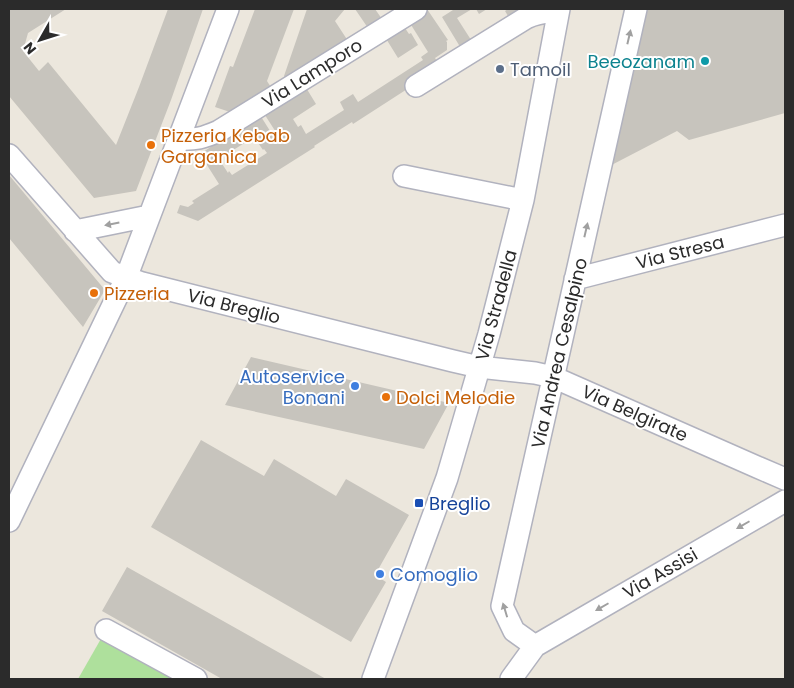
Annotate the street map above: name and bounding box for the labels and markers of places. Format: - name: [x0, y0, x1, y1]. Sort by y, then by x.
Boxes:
- place label: Beeozanam: [588, 49, 695, 74]
- marker: Beeozanam: [699, 55, 711, 67]
- place label: Tamoil: [510, 57, 571, 82]
- marker: Tamoil: [494, 63, 506, 75]
- place label: Pizzeria Kebab Garganica: [161, 123, 290, 169]
- marker: Pizzeria Kebab Garganica: [145, 139, 157, 151]
- place label: Pizzeria: [104, 281, 170, 306]
- marker: Pizzeria: [88, 287, 100, 299]
- place label: Autoservice Bonani: [239, 364, 345, 410]
- marker: Autoservice Bonani: [349, 380, 361, 392]
- place label: Dolci Melodie: [396, 385, 515, 410]
- marker: Dolci Melodie: [380, 391, 392, 403]
- place label: Breglio: [429, 491, 490, 516]
- marker: Breglio: [413, 497, 425, 509]
- place label: Comoglio: [390, 562, 478, 587]
- marker: Comoglio: [374, 568, 386, 580]

